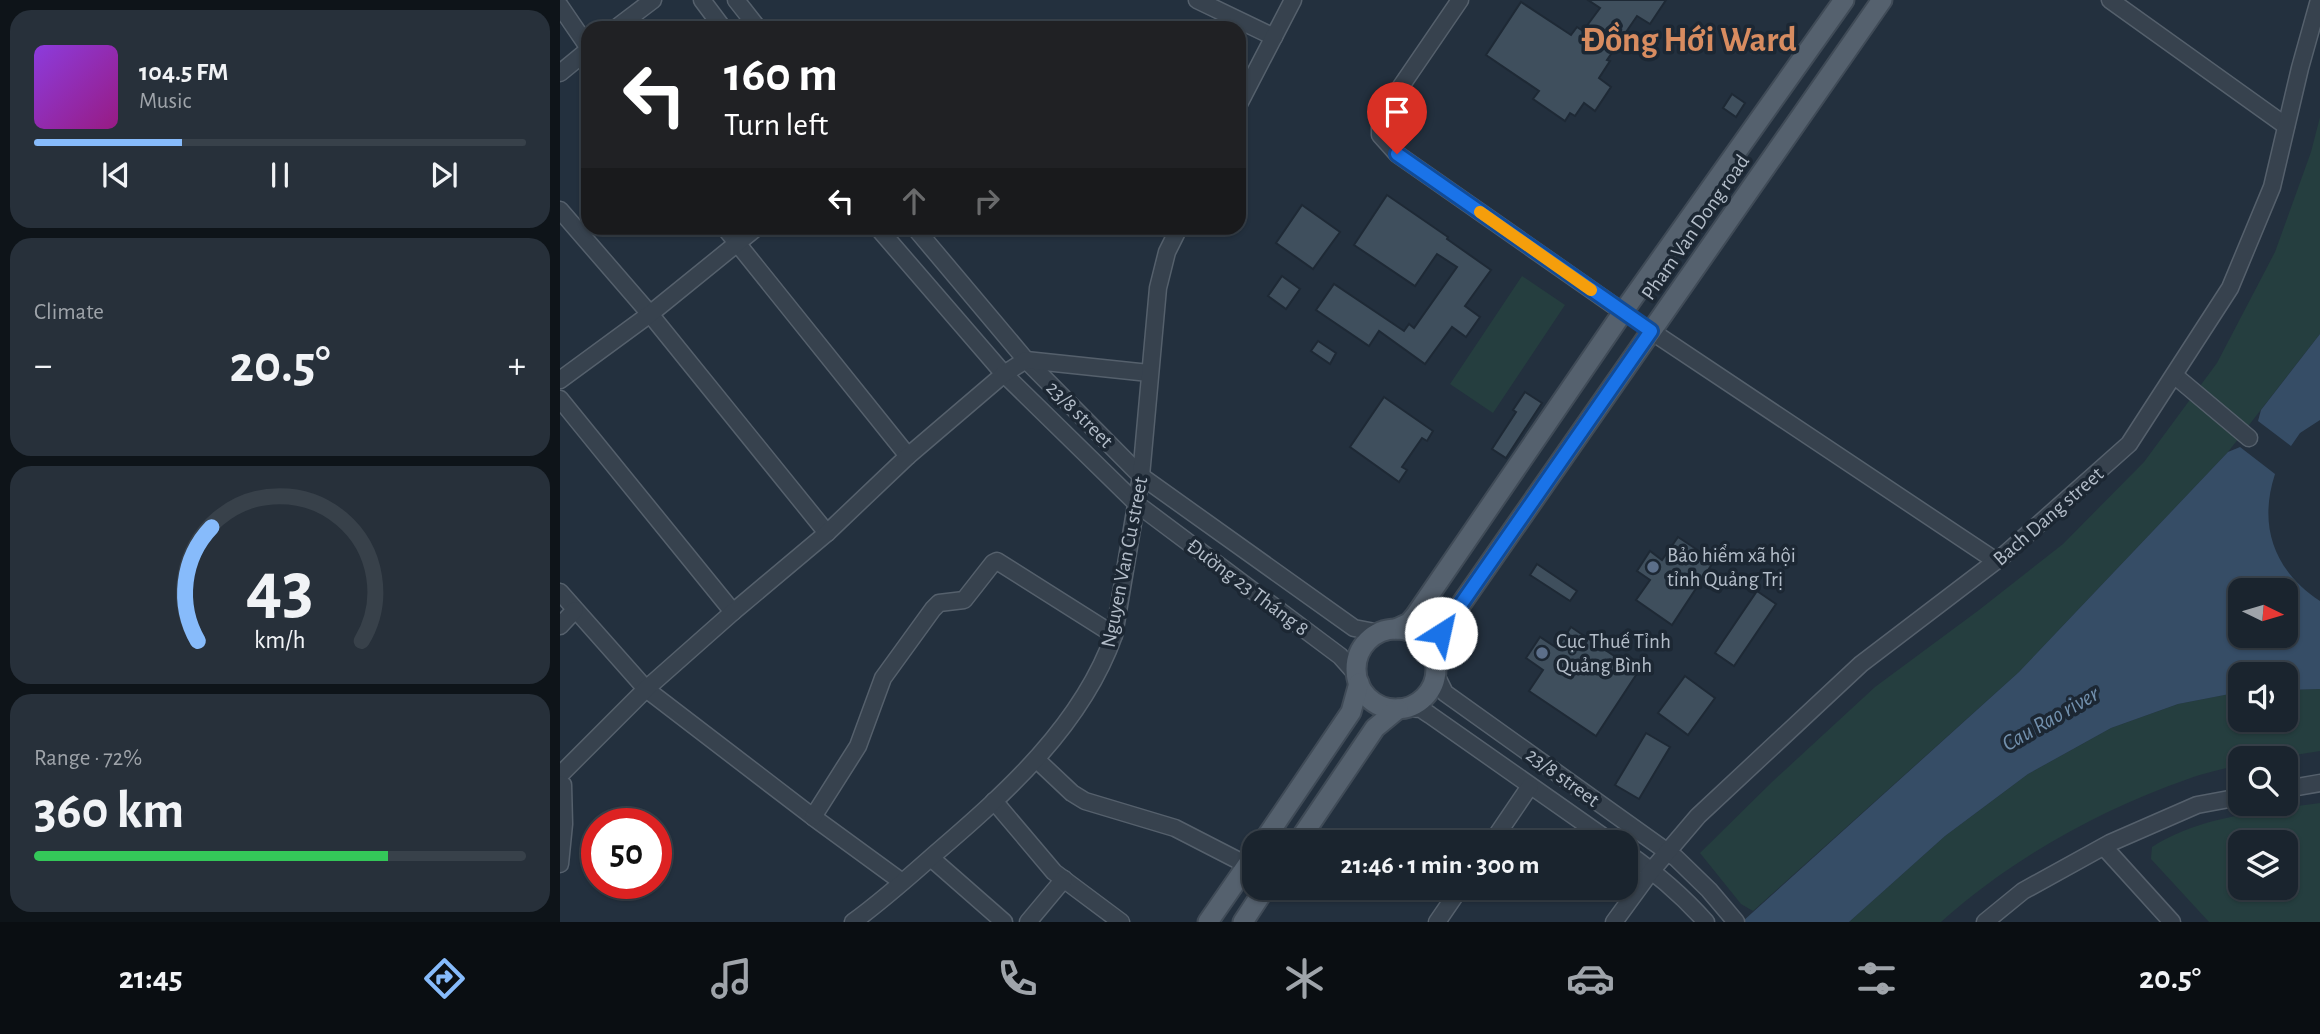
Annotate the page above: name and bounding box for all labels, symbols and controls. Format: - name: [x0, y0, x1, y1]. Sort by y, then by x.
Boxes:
- district label: Đồng Hới Ward: [1581, 21, 1797, 58]
- icon: left: [609, 49, 700, 140]
- text: 160 m: [724, 51, 838, 100]
- text: 104.5 FM: [139, 59, 228, 85]
- pin: [1367, 82, 1427, 154]
- text: Music: [139, 90, 191, 113]
- icon: arrive: [1378, 93, 1416, 131]
- text: Turn left: [724, 109, 828, 141]
- street label: Pham Van Dong road: [1637, 151, 1753, 304]
- icon: previous: [97, 156, 135, 194]
- icon: pause: [261, 156, 299, 194]
- icon: next: [425, 156, 463, 194]
- icon: left: [822, 182, 860, 220]
- icon: ahead: [895, 182, 933, 220]
- icon: right: [968, 182, 1006, 220]
- text: Climate: [34, 301, 104, 324]
- text: 20.5°: [229, 339, 331, 391]
- text: −: [34, 347, 52, 385]
- text: +: [508, 347, 526, 385]
- street label: 23/8 street: [1042, 377, 1117, 452]
- street label: Bach Dang street: [1989, 463, 2108, 570]
- street label: Nguyen Van Cu street: [1098, 475, 1151, 649]
- street label: Đường 23 Tháng 8: [1183, 535, 1313, 640]
- place label: Bảo hiểm xã hội tỉnh Quảng Trị: [1667, 544, 1796, 590]
- text: 43: [246, 553, 314, 626]
- marker: Bảo hiểm xã hội tỉnh Quảng Trị: [1645, 559, 1661, 575]
- north arrow: [2228, 578, 2298, 648]
- map controls: [2228, 578, 2298, 900]
- position arrow: [1404, 596, 1478, 670]
- text: km/h: [254, 628, 306, 653]
- place label: Cục Thuế Tỉnh Quảng Bình: [1556, 631, 1671, 676]
- marker: Cục Thuế Tỉnh Quảng Bình: [1534, 645, 1550, 661]
- button: sound: [2228, 662, 2298, 732]
- water label: Cau Rao river: [1999, 682, 2103, 756]
- street label: 23/8 street: [1522, 744, 1603, 811]
- button: search: [2228, 746, 2298, 816]
- text: Range · 72%: [34, 747, 142, 770]
- text: 360 km: [34, 785, 184, 837]
- speed limit sign: 50: [581, 808, 672, 899]
- button: layers: [2228, 830, 2298, 900]
- text: 21:46 · 1 min · 300 m: [1341, 852, 1539, 878]
- icon: directions: [420, 954, 469, 1003]
- icon: music: [707, 954, 756, 1003]
- icon: phone: [993, 954, 1042, 1003]
- icon: climate: [1280, 954, 1329, 1003]
- icon: car: [1566, 954, 1615, 1003]
- icon: filters: [1852, 954, 1901, 1003]
- text: 21:45: [119, 962, 183, 994]
- text: 20.5°: [2139, 962, 2201, 994]

